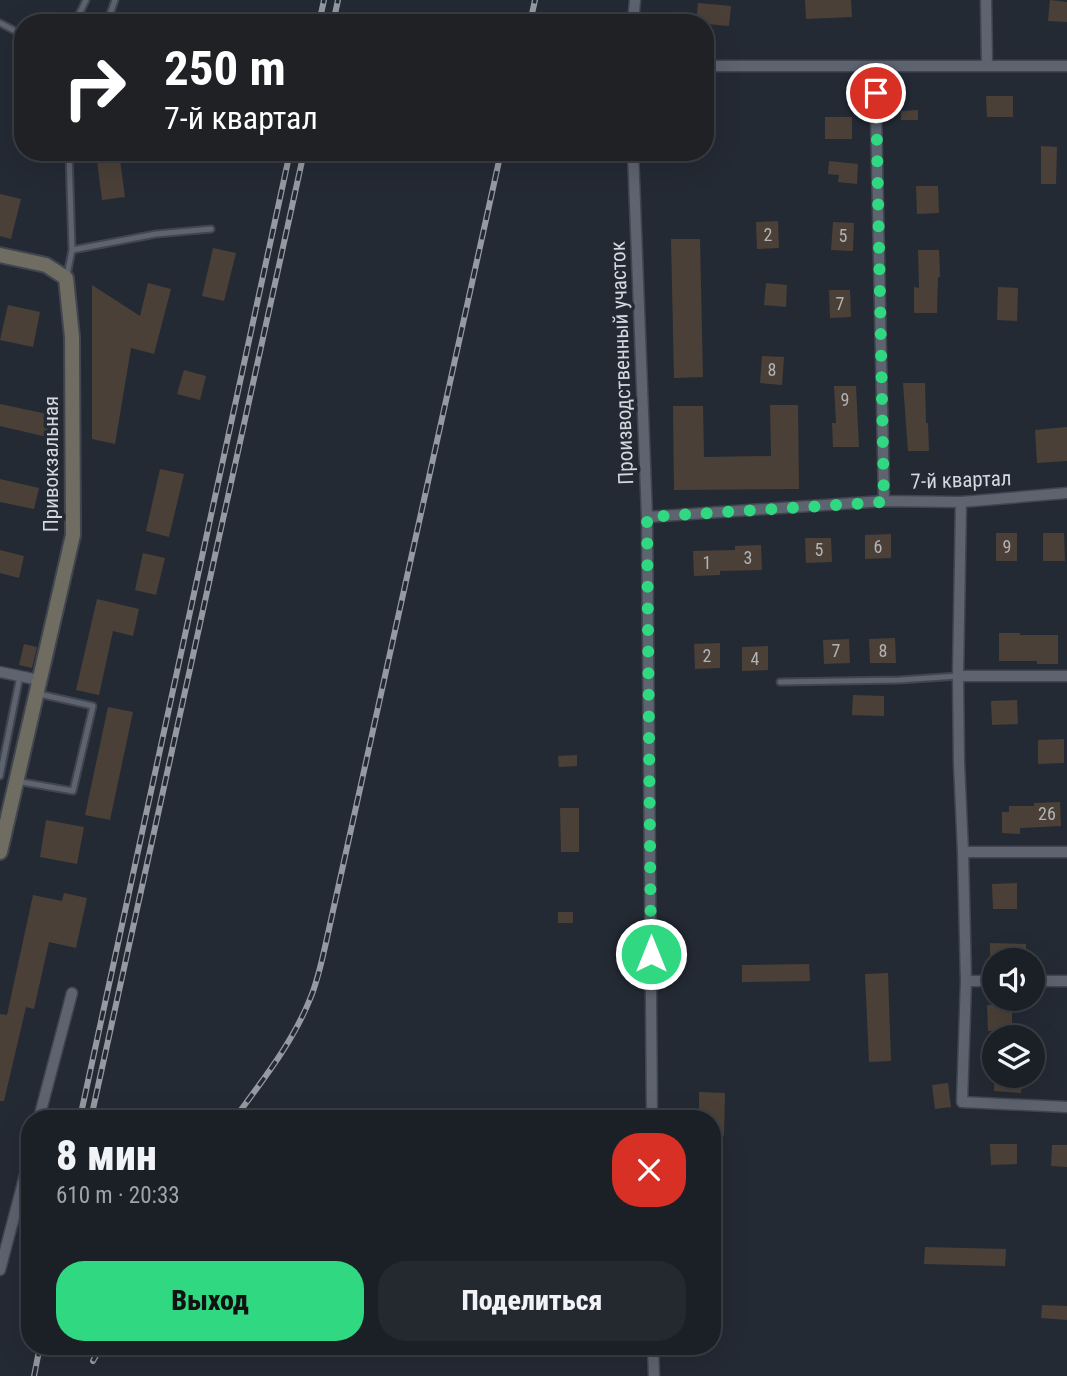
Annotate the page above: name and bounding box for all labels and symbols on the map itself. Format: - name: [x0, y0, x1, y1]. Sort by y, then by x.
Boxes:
- pin: [846, 63, 906, 123]
- house number: 2: [764, 224, 773, 245]
- house number: 5: [839, 225, 848, 246]
- street label: Производственный участок: [606, 241, 638, 485]
- house number: 7: [836, 293, 845, 314]
- house number: 8: [768, 359, 776, 380]
- house number: 9: [841, 389, 849, 410]
- street label: Привокзальная: [39, 396, 63, 532]
- street label: 7-й квартал: [910, 466, 1012, 494]
- house number: 6: [874, 536, 882, 557]
- house number: 9: [1003, 536, 1011, 557]
- house number: 5: [815, 539, 824, 560]
- house number: 3: [744, 547, 752, 568]
- house number: 1: [703, 552, 711, 573]
- house number: 7: [832, 640, 841, 661]
- house number: 8: [879, 640, 887, 661]
- house number: 2: [703, 645, 712, 666]
- house number: 4: [751, 648, 760, 669]
- house number: 26: [1038, 803, 1056, 824]
- position arrow: [614, 917, 688, 991]

